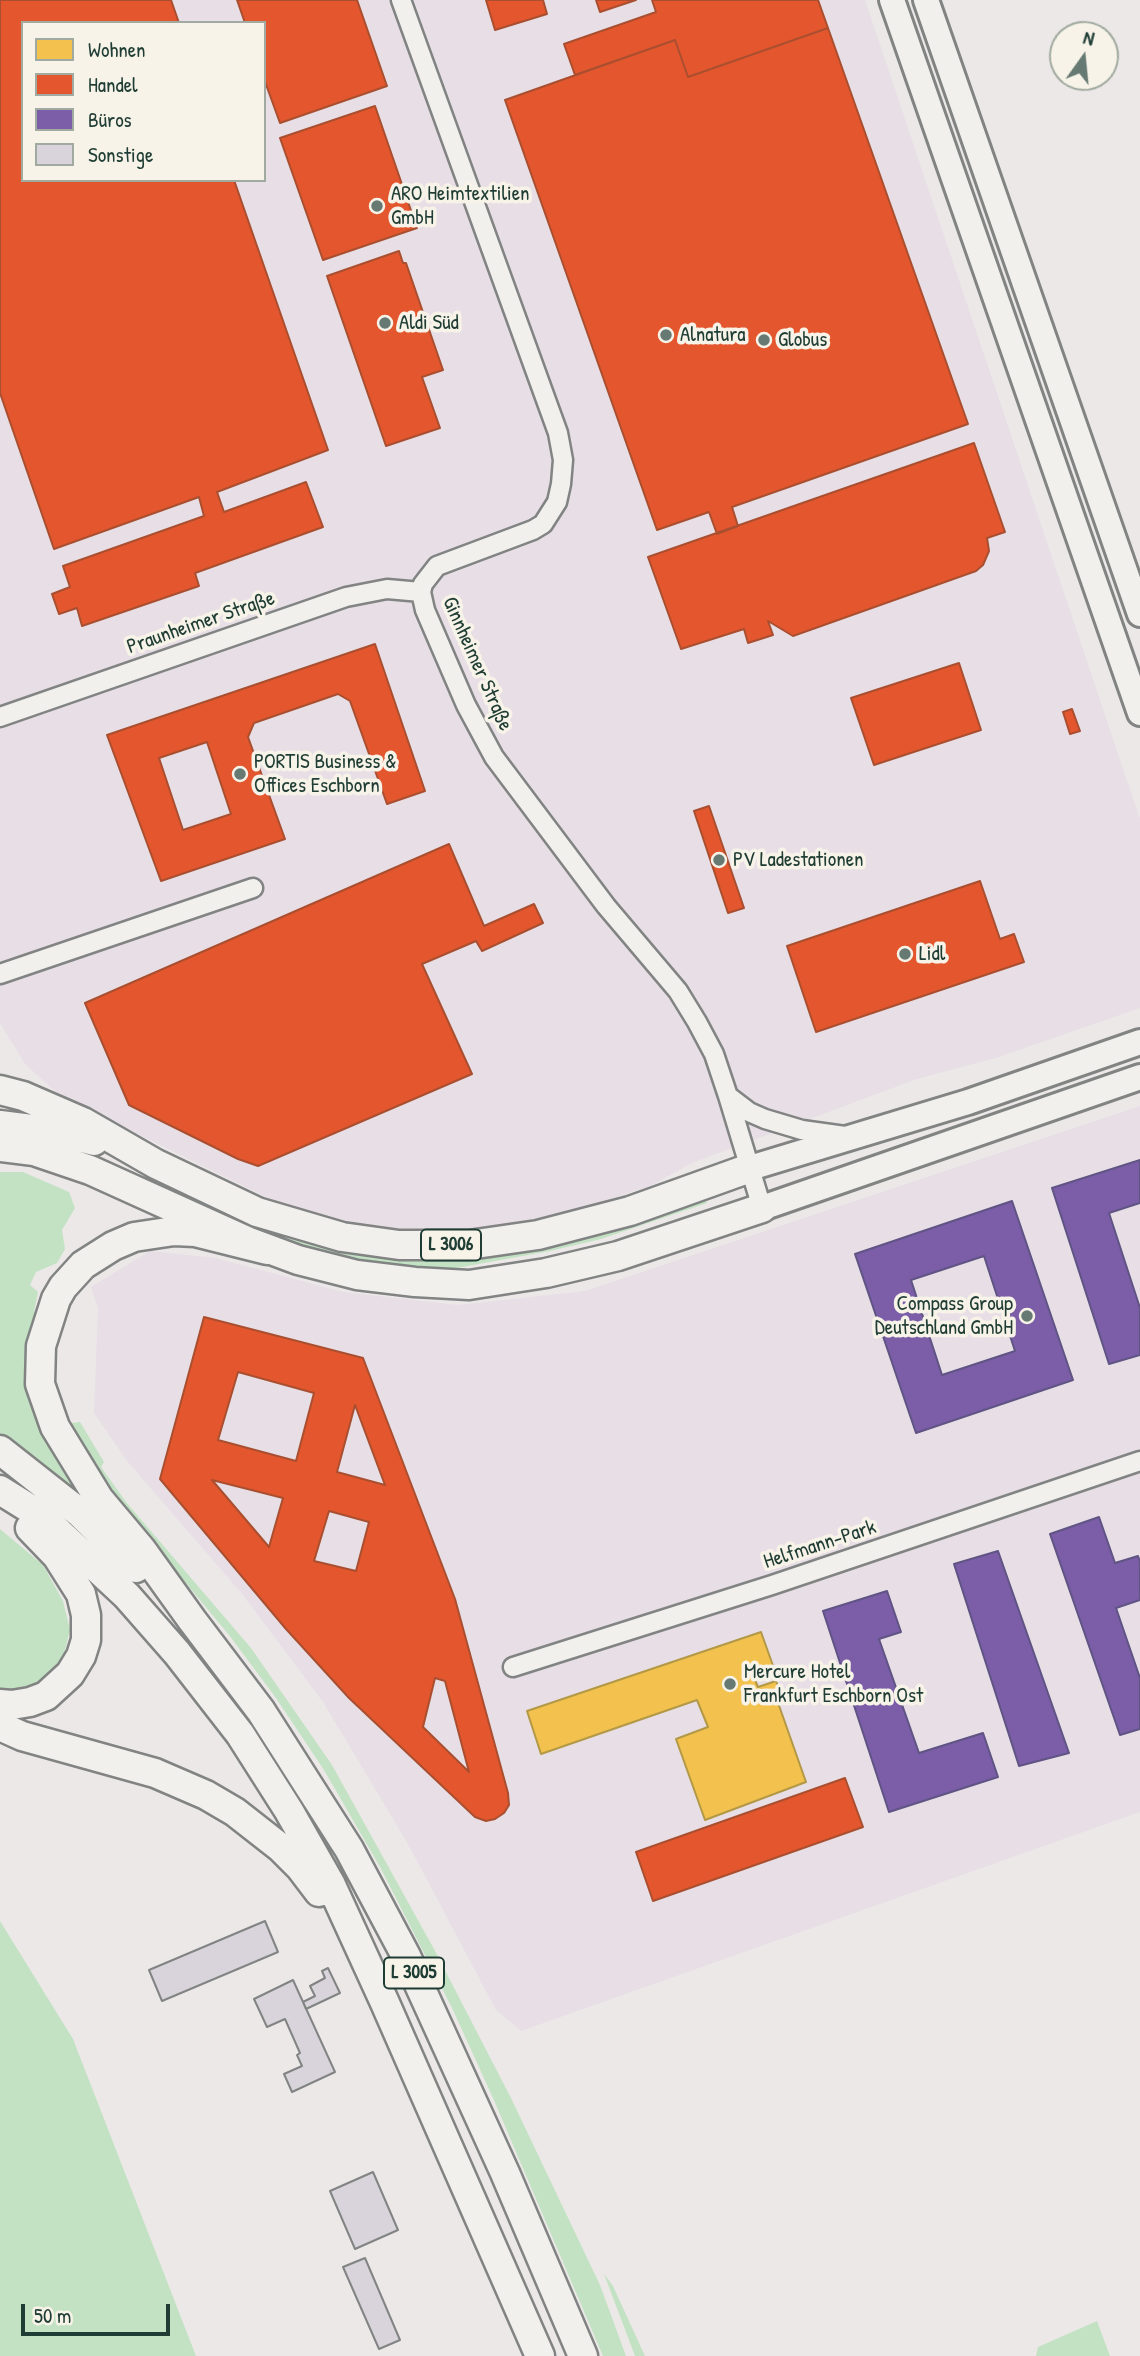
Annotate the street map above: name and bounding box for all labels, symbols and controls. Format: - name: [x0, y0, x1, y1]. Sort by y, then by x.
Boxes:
- legend: [21, 21, 266, 182]
- north arrow: [1049, 21, 1119, 91]
- text: N: [1081, 24, 1097, 52]
- text: Wohnen: [88, 35, 146, 64]
- text: Handel: [88, 70, 138, 99]
- text: Büros: [88, 105, 132, 134]
- text: Sonstige: [88, 140, 153, 169]
- place label: ARO Heimtextilien GmbH: [391, 181, 530, 231]
- marker: ARO Heimtextilien GmbH: [369, 198, 385, 214]
- place label: Aldi Süd: [399, 310, 459, 336]
- marker: Aldi Süd: [377, 315, 393, 331]
- place label: Alnatura: [680, 322, 745, 348]
- marker: Alnatura: [658, 327, 674, 343]
- place label: Globus: [778, 327, 827, 353]
- marker: Globus: [756, 332, 772, 348]
- street label: Praunheimer Straße: [124, 586, 278, 660]
- street label: Ginnheimer Straße: [436, 593, 518, 735]
- place label: PORTIS Business & Offices Eschborn: [254, 749, 396, 799]
- marker: PORTIS Business & Offices Eschborn: [232, 766, 248, 782]
- place label: PV Ladestationen: [733, 847, 864, 873]
- marker: PV Ladestationen: [711, 852, 727, 868]
- place label: Lidl: [919, 941, 945, 967]
- marker: Lidl: [897, 946, 913, 962]
- road number: L 3006: [421, 1230, 481, 1260]
- place label: Compass Group Deutschland GmbH: [875, 1291, 1013, 1341]
- marker: Compass Group Deutschland GmbH: [1019, 1308, 1035, 1324]
- street label: Helfmann-Park: [761, 1515, 879, 1575]
- place label: Mercure Hotel Frankfurt Eschborn Ost: [744, 1659, 923, 1709]
- marker: Mercure Hotel Frankfurt Eschborn Ost: [722, 1676, 738, 1692]
- road number: L 3005: [384, 1957, 444, 1988]
- scale bar: [24, 2290, 173, 2334]
- text: 50 m: [34, 2301, 71, 2330]

